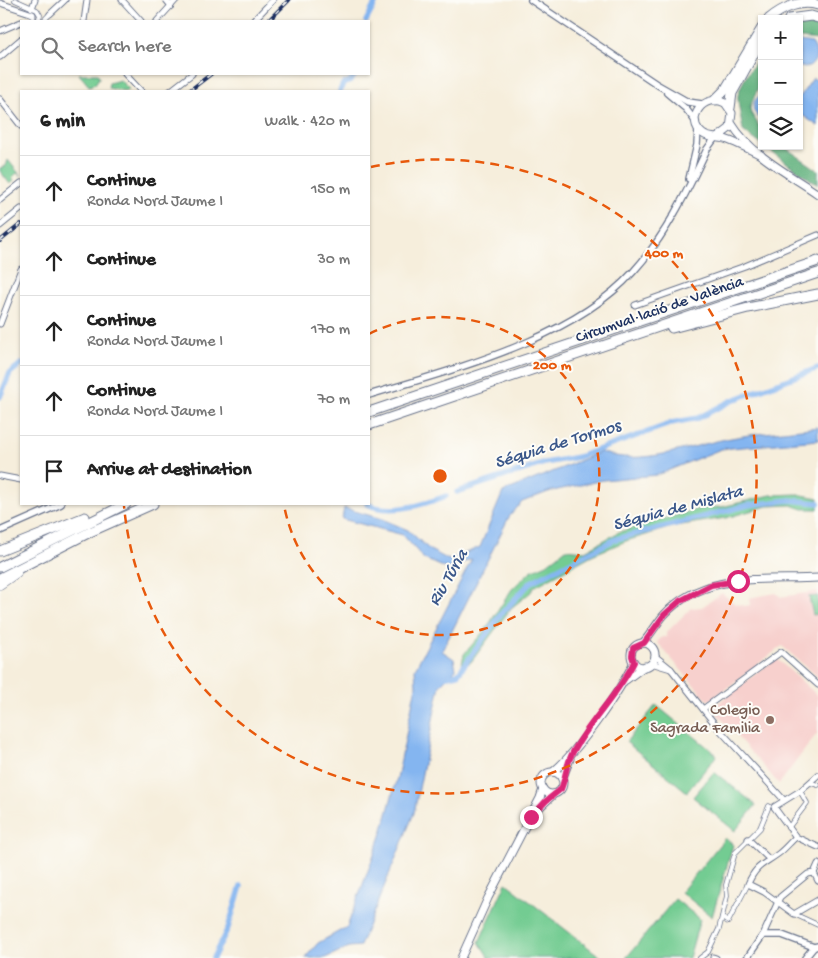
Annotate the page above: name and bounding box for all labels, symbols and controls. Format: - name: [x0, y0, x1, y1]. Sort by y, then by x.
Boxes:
- map controls: [758, 15, 803, 150]
- button: +: [758, 15, 803, 60]
- search box: [20, 20, 370, 75]
- icon: search: [38, 34, 66, 62]
- text: Search here: [78, 36, 172, 59]
- button: −: [758, 60, 803, 105]
- button: layers: [758, 105, 803, 150]
- text: 6 min: [40, 110, 85, 135]
- text: Walk · 420 m: [265, 113, 350, 132]
- text: Continue: [87, 170, 156, 193]
- icon: ahead: [40, 177, 68, 205]
- text: 150 m: [311, 181, 350, 200]
- text: Ronda Nord Jaume I: [87, 193, 223, 212]
- text: 400 m: [644, 245, 684, 263]
- icon: ahead: [40, 247, 68, 275]
- text: Continue: [87, 249, 156, 272]
- text: 30 m: [317, 251, 350, 270]
- street label: Circumval·lació de València: [574, 273, 748, 349]
- text: Continue: [87, 310, 156, 333]
- icon: ahead: [40, 317, 68, 345]
- text: 170 m: [311, 321, 350, 340]
- text: Ronda Nord Jaume I: [87, 333, 223, 352]
- text: 200 m: [533, 357, 572, 375]
- text: Continue: [87, 380, 156, 403]
- icon: ahead: [40, 387, 68, 415]
- text: 70 m: [317, 391, 350, 410]
- text: Ronda Nord Jaume I: [87, 403, 223, 422]
- water label: Séquia de Tormos: [493, 415, 626, 474]
- icon: arrive: [40, 457, 68, 485]
- text: Arrive at destination: [87, 459, 251, 482]
- centre of rings: [431, 467, 449, 485]
- water label: Séquia de Mislata: [611, 481, 746, 536]
- water label: Riu Túria: [424, 545, 474, 610]
- route start: [727, 570, 750, 593]
- place label: Colegio Sagrada Familia: [650, 702, 761, 739]
- marker: Colegio Sagrada Familia: [764, 714, 776, 726]
- route end: [520, 806, 543, 829]

